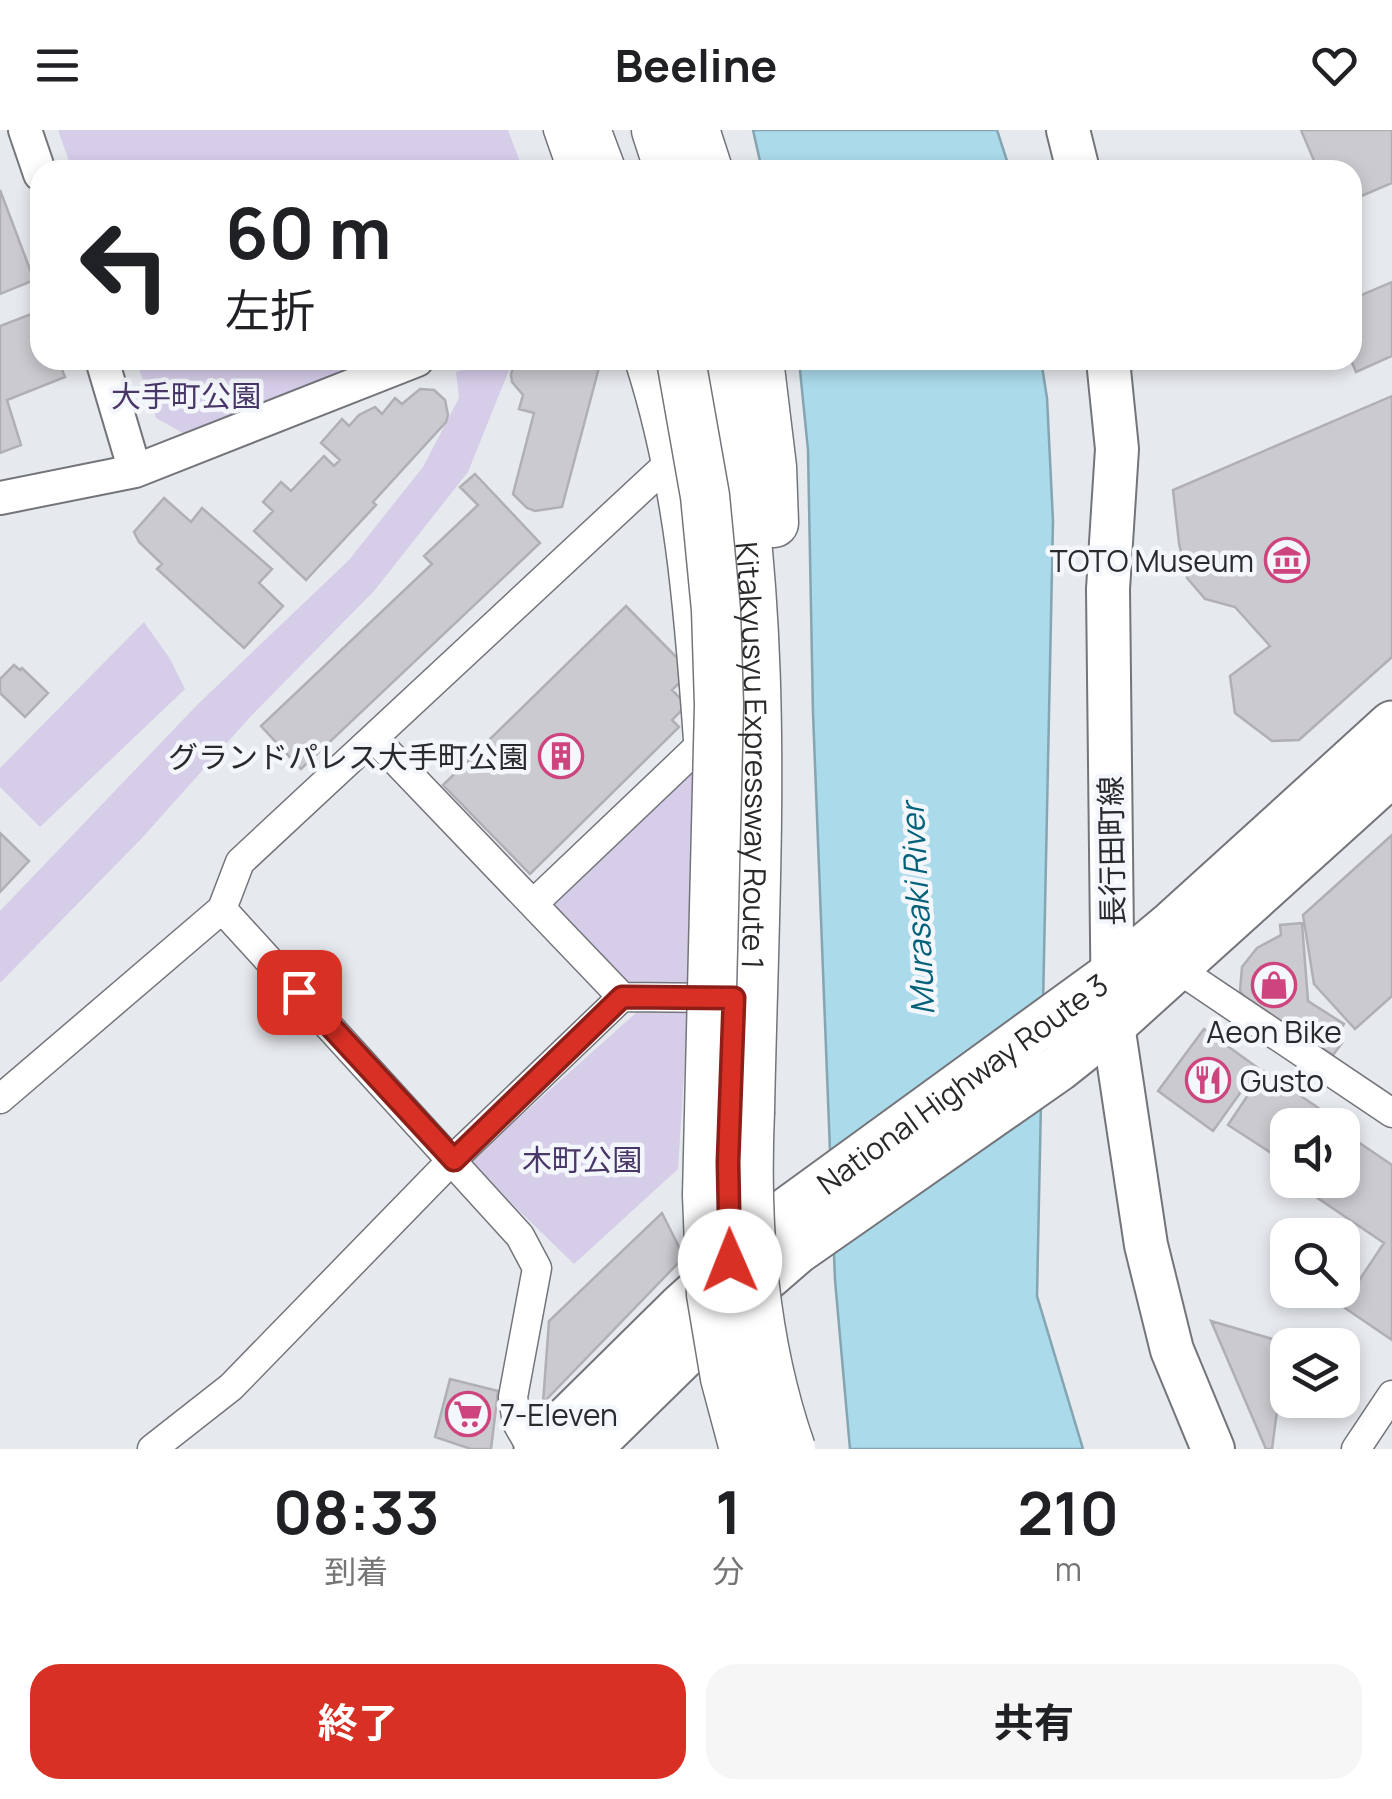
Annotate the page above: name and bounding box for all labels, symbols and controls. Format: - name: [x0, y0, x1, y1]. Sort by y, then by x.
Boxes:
- text: Beeline: [615, 34, 777, 96]
- icon: menu: [30, 38, 85, 93]
- icon: heart: [1307, 38, 1362, 93]
- text: 60 m: [225, 184, 392, 280]
- icon: left: [60, 200, 190, 330]
- text: 左折: [225, 279, 315, 341]
- park label: 大手町公園: [111, 375, 261, 416]
- museum icon: TOTO Museum: [1264, 537, 1310, 583]
- street label: Kitakyusyu Expressway Route 1: [727, 540, 778, 970]
- place label: TOTO Museum: [1050, 540, 1254, 581]
- building icon: グランドパレス大手町公園: [538, 733, 584, 779]
- place label: グランドパレス大手町公園: [168, 736, 528, 777]
- street label: 長行田町線: [1089, 776, 1133, 926]
- water label: Murasaki River: [889, 797, 945, 1016]
- pin: [257, 950, 342, 1035]
- shop icon: Aeon Bike: [1251, 962, 1297, 1008]
- street label: National Highway Route 3: [808, 963, 1116, 1203]
- icon: arrive: [272, 965, 327, 1020]
- place label: Aeon Bike: [1206, 1011, 1342, 1052]
- restaurant icon: Gusto: [1185, 1057, 1231, 1103]
- place label: Gusto: [1240, 1060, 1324, 1101]
- map controls: [1270, 1108, 1360, 1418]
- button: sound: [1270, 1108, 1360, 1198]
- park label: 木町公園: [522, 1139, 642, 1180]
- position arrow: [678, 1209, 782, 1313]
- button: search: [1270, 1218, 1360, 1308]
- button: layers: [1270, 1328, 1360, 1418]
- supermarket icon: 7-Eleven: [445, 1391, 491, 1437]
- place label: 7-Eleven: [500, 1394, 618, 1435]
- text: 08:33: [273, 1470, 440, 1552]
- text: 1: [715, 1470, 742, 1552]
- text: 210: [1017, 1471, 1119, 1553]
- text: m: [1055, 1547, 1082, 1591]
- text: 到着: [324, 1549, 388, 1593]
- text: 分: [713, 1549, 745, 1593]
- button: 終了: [30, 1664, 686, 1779]
- button: 共有: [706, 1664, 1362, 1779]

